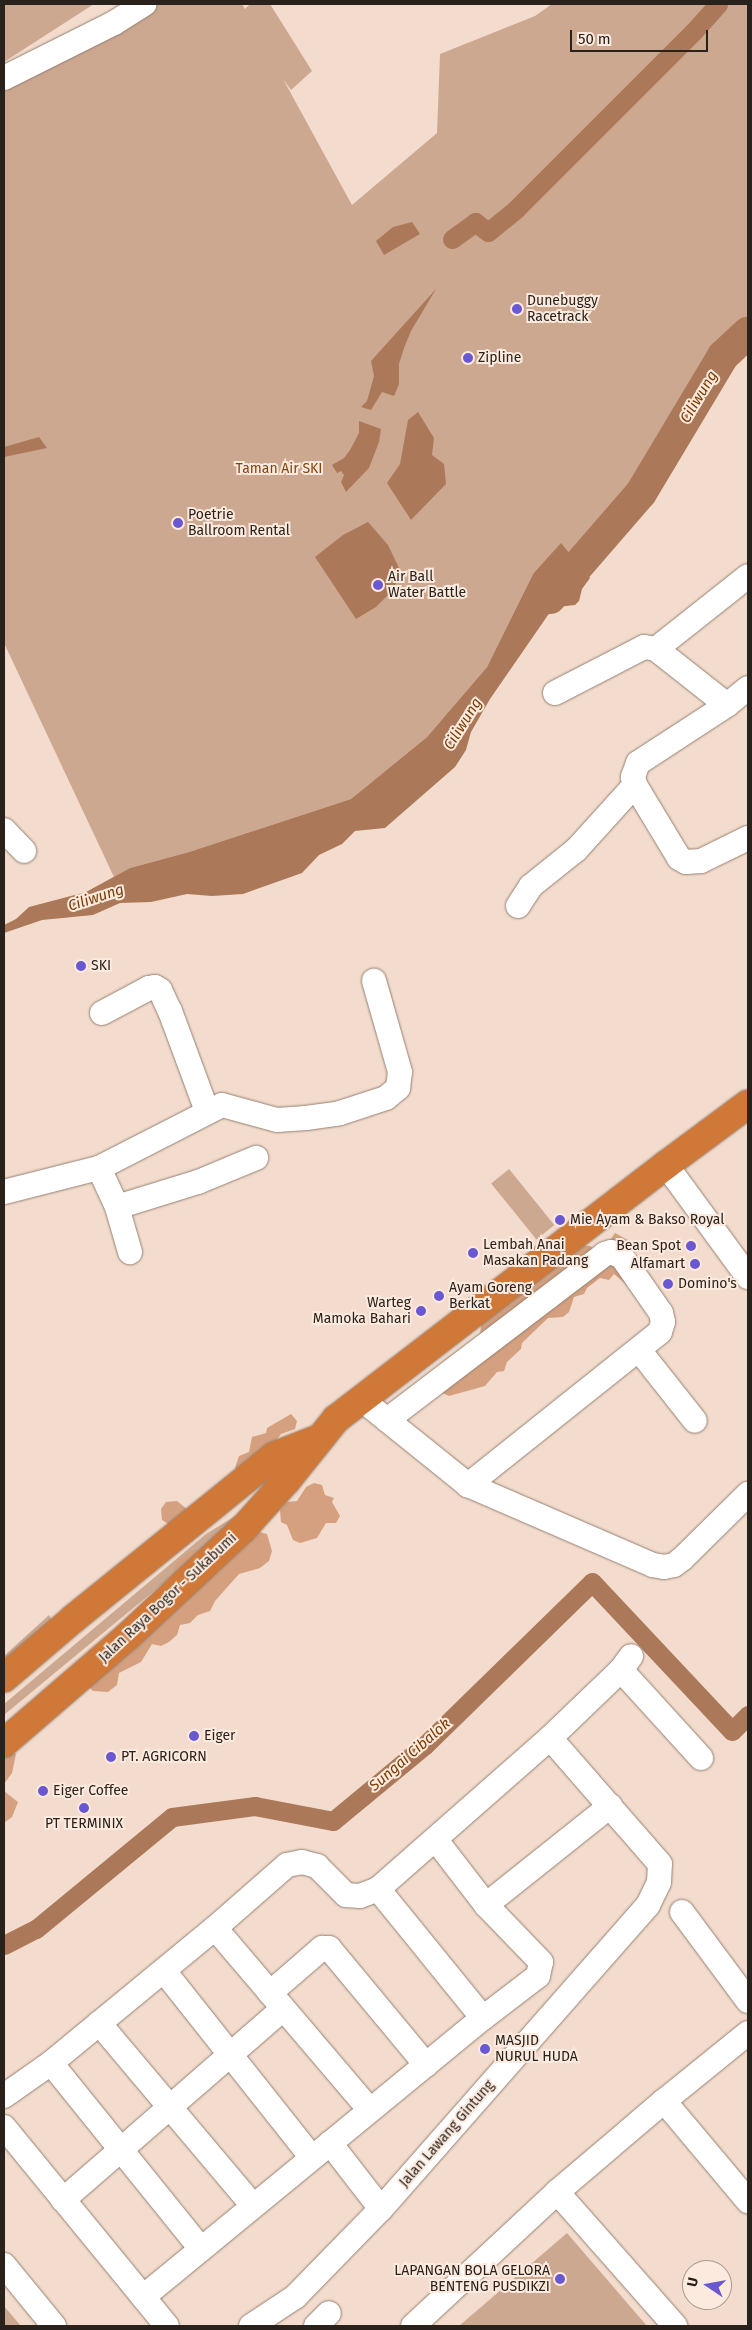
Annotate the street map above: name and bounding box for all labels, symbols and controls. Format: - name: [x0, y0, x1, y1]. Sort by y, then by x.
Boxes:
- scale bar: [572, 20, 710, 52]
- text: 50 m: [578, 30, 611, 48]
- place label: Dunebuggy Racetrack: [527, 293, 598, 326]
- marker: Dunebuggy Racetrack: [511, 303, 523, 315]
- place label: Zipline: [478, 350, 521, 366]
- marker: Zipline: [462, 352, 474, 364]
- water label: Ciliwung: [676, 368, 722, 426]
- park label: Taman Air SKI: [236, 461, 322, 477]
- place label: Poetrie Ballroom Rental: [188, 507, 290, 540]
- marker: Poetrie Ballroom Rental: [172, 517, 184, 529]
- place label: Air Ball Water Battle: [388, 569, 466, 602]
- marker: Air Ball Water Battle: [372, 579, 384, 591]
- water label: Ciliwung: [440, 695, 486, 753]
- water label: Ciliwung: [66, 881, 126, 915]
- place label: SKI: [91, 958, 111, 974]
- marker: SKI: [75, 960, 87, 972]
- place label: Mie Ayam & Bakso Royal: [570, 1212, 724, 1228]
- marker: Mie Ayam & Bakso Royal: [554, 1214, 566, 1226]
- place label: Lembah Anai Masakan Padang: [483, 1237, 588, 1270]
- place label: Bean Spot: [616, 1238, 681, 1254]
- marker: Bean Spot: [685, 1240, 697, 1252]
- marker: Lembah Anai Masakan Padang: [467, 1247, 479, 1259]
- place label: Alfamart: [631, 1256, 685, 1272]
- marker: Alfamart: [689, 1258, 701, 1270]
- place label: Domino's: [678, 1276, 737, 1292]
- marker: Domino's: [662, 1278, 674, 1290]
- place label: Ayam Goreng Berkat: [449, 1280, 532, 1312]
- marker: Ayam Goreng Berkat: [433, 1290, 445, 1302]
- place label: Warteg Mamoka Bahari: [313, 1295, 411, 1328]
- marker: Warteg Mamoka Bahari: [415, 1305, 427, 1317]
- street label: Jalan Raya Bogor - Sukabumi: [96, 1530, 240, 1666]
- water label: Sungai Cibalok: [366, 1715, 454, 1795]
- place label: Eiger: [204, 1728, 236, 1744]
- marker: Eiger: [188, 1730, 200, 1742]
- place label: PT. AGRICORN: [121, 1749, 207, 1765]
- marker: PT. AGRICORN: [105, 1751, 117, 1763]
- place label: Eiger Coffee: [53, 1783, 128, 1799]
- marker: Eiger Coffee: [37, 1785, 49, 1797]
- marker: PT TERMINIX: [78, 1802, 90, 1814]
- place label: PT TERMINIX: [45, 1816, 123, 1832]
- place label: MASJID NURUL HUDA: [495, 2033, 578, 2066]
- marker: MASJID NURUL HUDA: [479, 2043, 491, 2055]
- street label: Jalan Lawang Gintung: [396, 2077, 498, 2191]
- north arrow: [682, 2260, 732, 2310]
- place label: LAPANGAN BOLA GELORA BENTENG PUSDIKZI: [394, 2263, 550, 2296]
- marker: LAPANGAN BOLA GELORA BENTENG PUSDIKZI: [554, 2273, 566, 2285]
- text: U: [684, 2276, 702, 2288]

